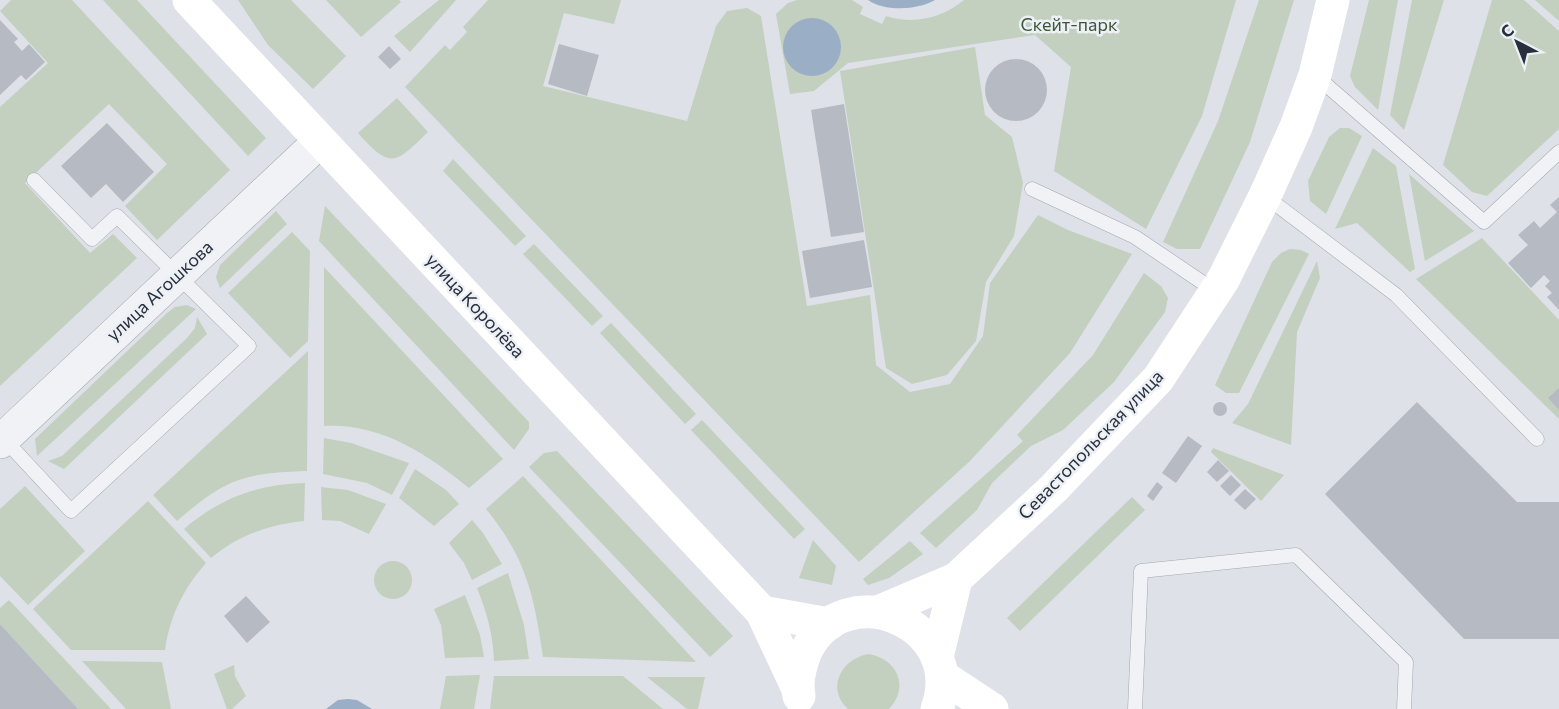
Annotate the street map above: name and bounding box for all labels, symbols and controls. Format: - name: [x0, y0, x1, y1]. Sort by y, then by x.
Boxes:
- north arrow: [1487, 12, 1547, 72]
- park label: Скейт-парк: [1020, 13, 1118, 35]
- text: С: [1496, 20, 1517, 41]
- street label: улица Агошкова: [102, 235, 217, 345]
- street label: улица Королёва: [422, 249, 530, 362]
- street label: Севастопольская улица: [1013, 365, 1167, 524]

